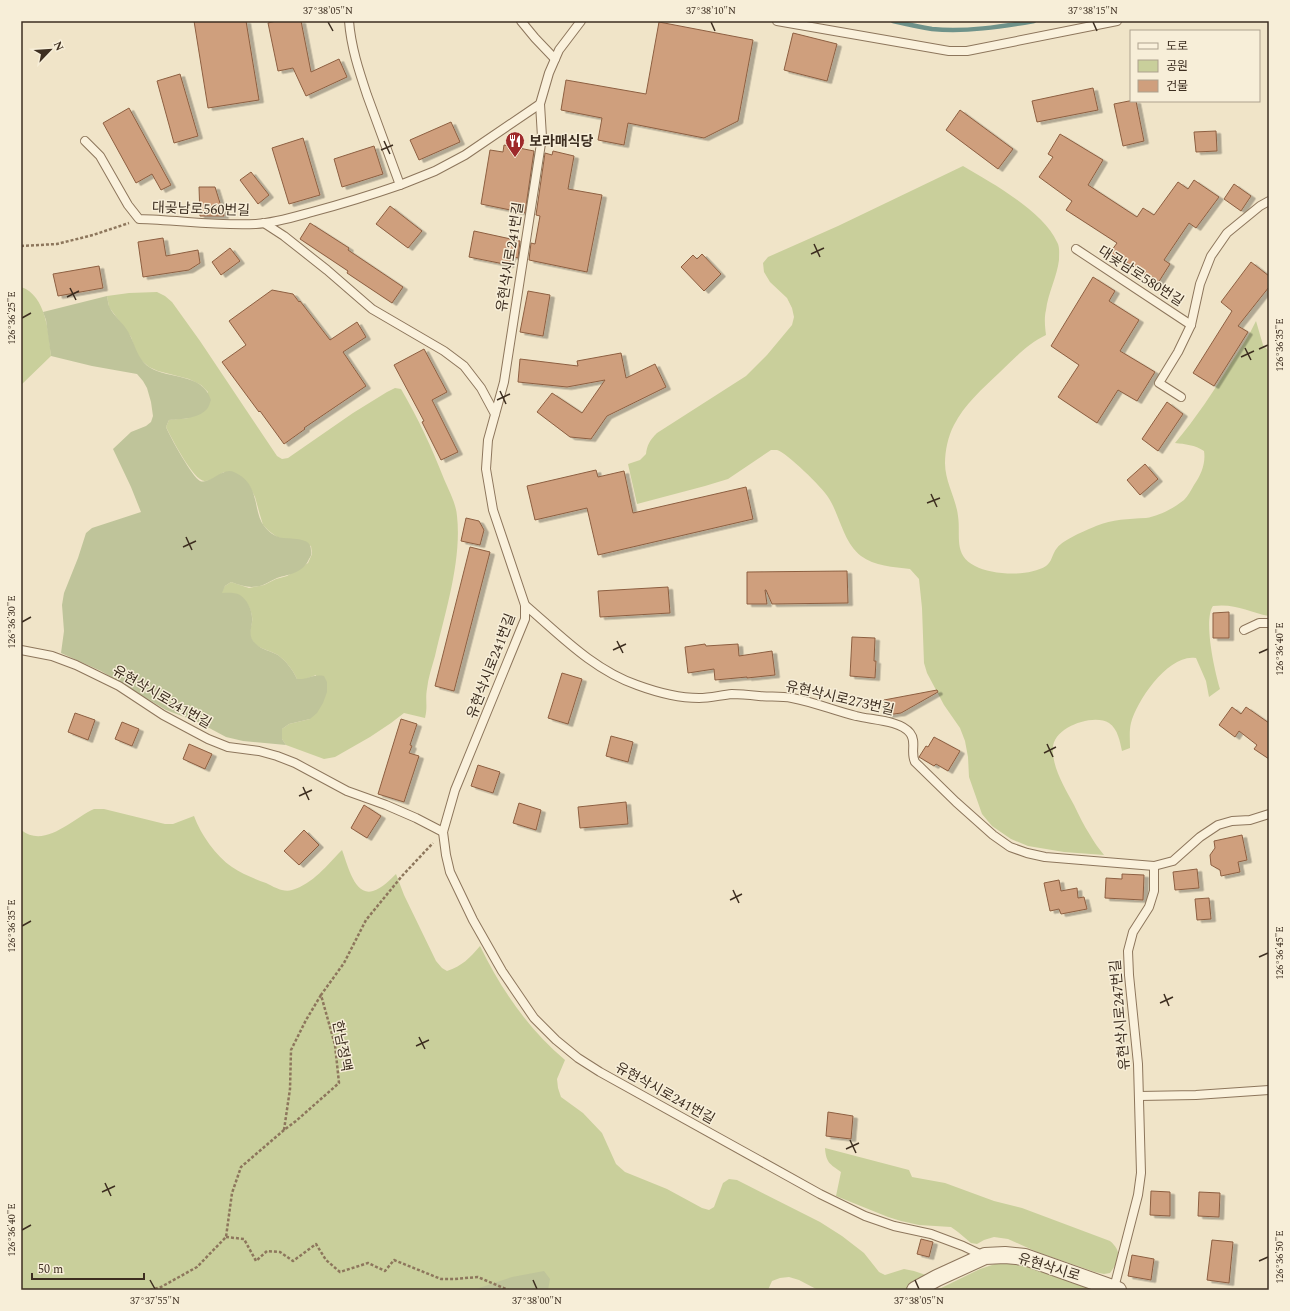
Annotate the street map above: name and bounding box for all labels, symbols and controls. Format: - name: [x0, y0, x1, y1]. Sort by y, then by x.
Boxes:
- text: 37°38'05"N: [303, 3, 353, 19]
- text: 37°38'10"N: [686, 3, 736, 19]
- text: 37°38'15"N: [1068, 3, 1118, 19]
- north arrow: [30, 30, 70, 70]
- legend: [1130, 30, 1260, 102]
- text: 도로: [1166, 37, 1188, 56]
- text: N: [49, 38, 68, 54]
- text: 공원: [1166, 57, 1188, 76]
- text: 건물: [1166, 77, 1188, 96]
- restaurant icon: 보라매식당: [504, 130, 526, 158]
- place label: 보라매식당: [529, 131, 594, 152]
- street label: 대곶남로560번길: [152, 197, 250, 221]
- street label: 유현삭시로241번길: [491, 200, 529, 314]
- street label: 대곶남로580번길: [1094, 240, 1188, 312]
- text: 126°36'25"E: [4, 291, 20, 345]
- text: 126°36'35"E: [1272, 318, 1288, 372]
- text: 126°36'30"E: [4, 595, 20, 649]
- street label: 유현삭시로241번길: [461, 610, 521, 722]
- text: 126°36'40"E: [1272, 622, 1288, 676]
- street label: 유현삭시로241번길: [109, 660, 215, 734]
- street label: 유현삭시로273번길: [783, 675, 897, 721]
- text: 126°36'35"E: [4, 899, 20, 953]
- text: 126°36'45"E: [1272, 926, 1288, 980]
- street label: 유현삭시로247번길: [1105, 959, 1135, 1071]
- street label: 한남정맥: [327, 1019, 357, 1073]
- street label: 유현삭시로241번길: [611, 1057, 719, 1129]
- text: 126°36'40"E: [4, 1203, 20, 1257]
- text: 126°36'50"E: [1272, 1230, 1288, 1284]
- street label: 유현삭시로: [1015, 1248, 1083, 1286]
- scale bar: [32, 1255, 144, 1281]
- text: 50 m: [38, 1260, 63, 1279]
- text: 37°37'55"N: [130, 1293, 180, 1309]
- text: 37°38'00"N: [512, 1293, 562, 1309]
- text: 37°38'05"N: [894, 1293, 944, 1309]

